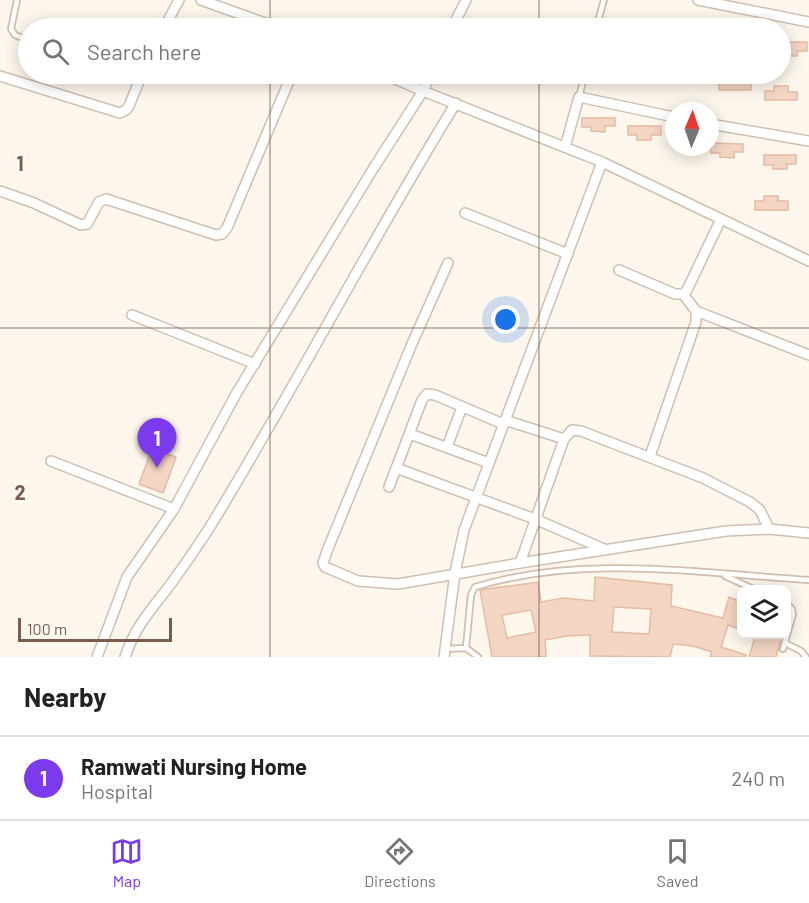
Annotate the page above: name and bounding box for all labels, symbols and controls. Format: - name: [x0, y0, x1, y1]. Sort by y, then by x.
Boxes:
- search box: [18, 18, 791, 84]
- icon: search: [39, 35, 72, 68]
- text: Search here: [87, 38, 201, 64]
- north arrow: [665, 102, 719, 156]
- text: 1: [16, 151, 24, 175]
- your location: [491, 305, 520, 334]
- pin: 1: [138, 418, 176, 468]
- text: 2: [14, 480, 26, 504]
- map controls: [737, 585, 791, 639]
- button: layers: [737, 585, 791, 639]
- scale bar: [18, 615, 172, 642]
- text: 100 m: [27, 619, 67, 638]
- text: Nearby: [24, 681, 106, 712]
- text: Ramwati Nursing Home: [81, 753, 307, 779]
- text: 1: [40, 766, 47, 790]
- text: 240 m: [731, 766, 785, 790]
- text: Hospital: [81, 779, 153, 803]
- tab: Map: [110, 835, 143, 890]
- tab: Directions: [364, 835, 436, 890]
- tab: Saved: [657, 835, 699, 890]

